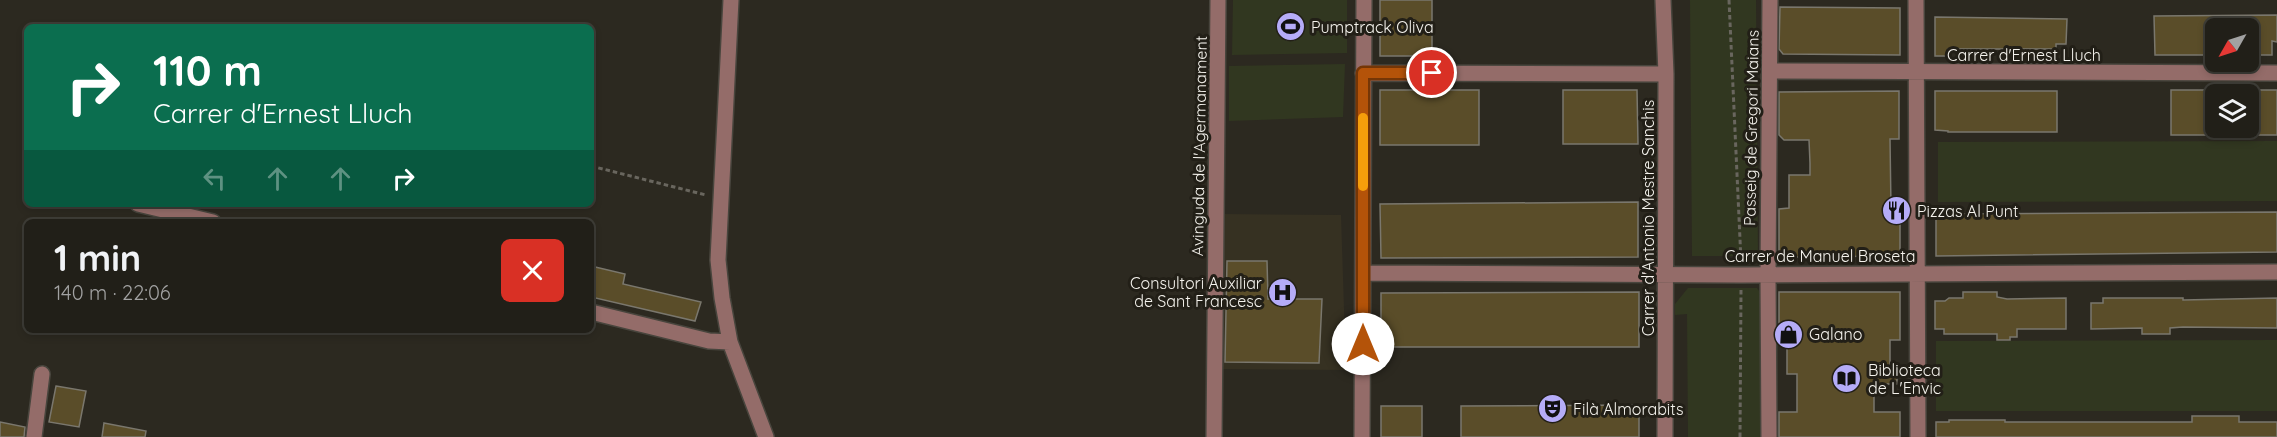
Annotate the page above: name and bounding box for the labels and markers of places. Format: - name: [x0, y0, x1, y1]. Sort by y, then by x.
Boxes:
- sports icon: Pumptrack Oliva: [1274, 11, 1306, 43]
- place label: Pumptrack Oliva: [1311, 17, 1434, 37]
- pin: [1406, 47, 1457, 98]
- restaurant icon: Pizzas Al Punt: [1880, 195, 1912, 227]
- place label: Pizzas Al Punt: [1917, 201, 2019, 221]
- place label: Consultori Auxiliar de Sant Francesc: [1130, 273, 1262, 311]
- hospital icon: Consultori Auxiliar de Sant Francesc: [1267, 276, 1299, 308]
- shop icon: Galano: [1772, 318, 1804, 350]
- place label: Galano: [1809, 324, 1862, 344]
- place label: Biblioteca de L'Envic: [1868, 360, 1941, 398]
- library icon: Biblioteca de L'Envic: [1831, 363, 1863, 395]
- theatre icon: Filà Almorabits: [1536, 393, 1568, 425]
- place label: Filà Almorabits: [1573, 399, 1684, 419]

